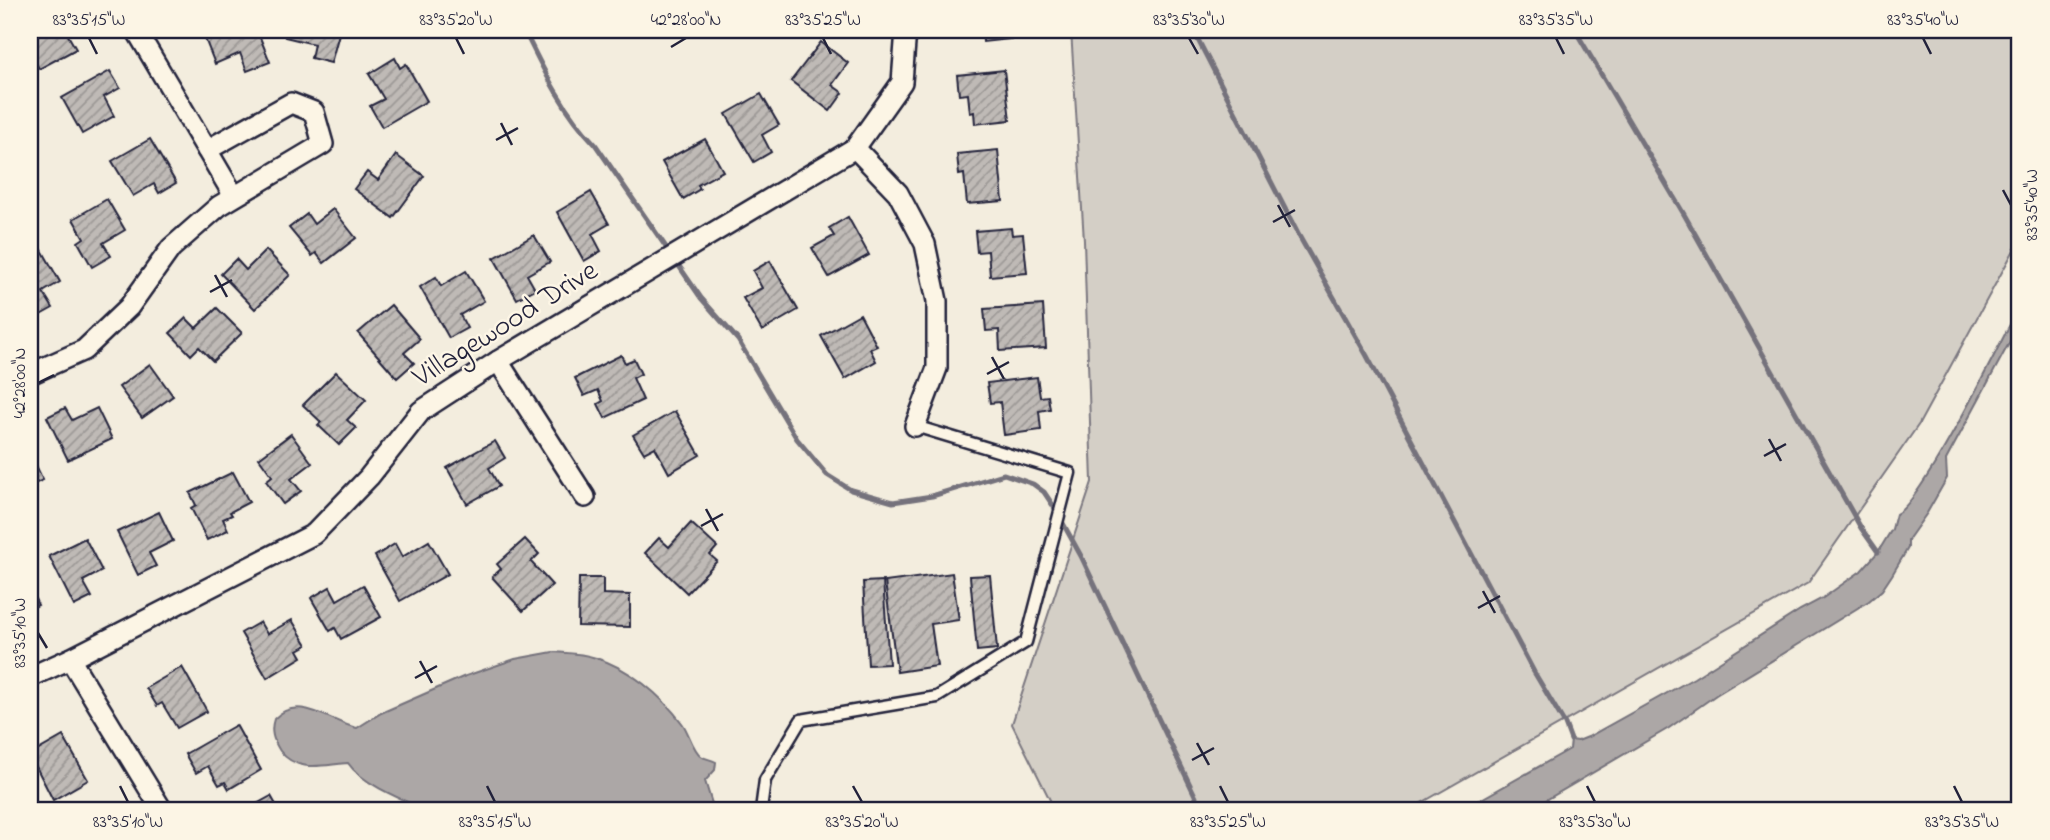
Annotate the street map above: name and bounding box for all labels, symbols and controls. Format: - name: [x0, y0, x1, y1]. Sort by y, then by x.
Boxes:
- text: 83°35'15"W: [53, 8, 125, 34]
- text: 83°35'20"W: [419, 8, 493, 34]
- text: 42°28'00"N: [651, 8, 721, 34]
- text: 83°35'25"W: [785, 8, 861, 34]
- text: 83°35'30"W: [1153, 8, 1225, 34]
- text: 83°35'35"W: [1519, 8, 1593, 34]
- text: 83°35'40"W: [1887, 8, 1959, 34]
- text: 83°35'40"W: [2020, 169, 2046, 241]
- street label: Villagewood Drive: [404, 250, 608, 400]
- text: 42°28'00"N: [8, 348, 34, 418]
- text: 83°35'10"W: [8, 598, 34, 668]
- text: 83°35'10"W: [93, 810, 163, 836]
- text: 83°35'15"W: [459, 810, 531, 836]
- text: 83°35'20"W: [825, 810, 899, 836]
- text: 83°35'25"W: [1190, 810, 1266, 836]
- text: 83°35'30"W: [1559, 810, 1631, 836]
- text: 83°35'35"W: [1925, 810, 1999, 836]

